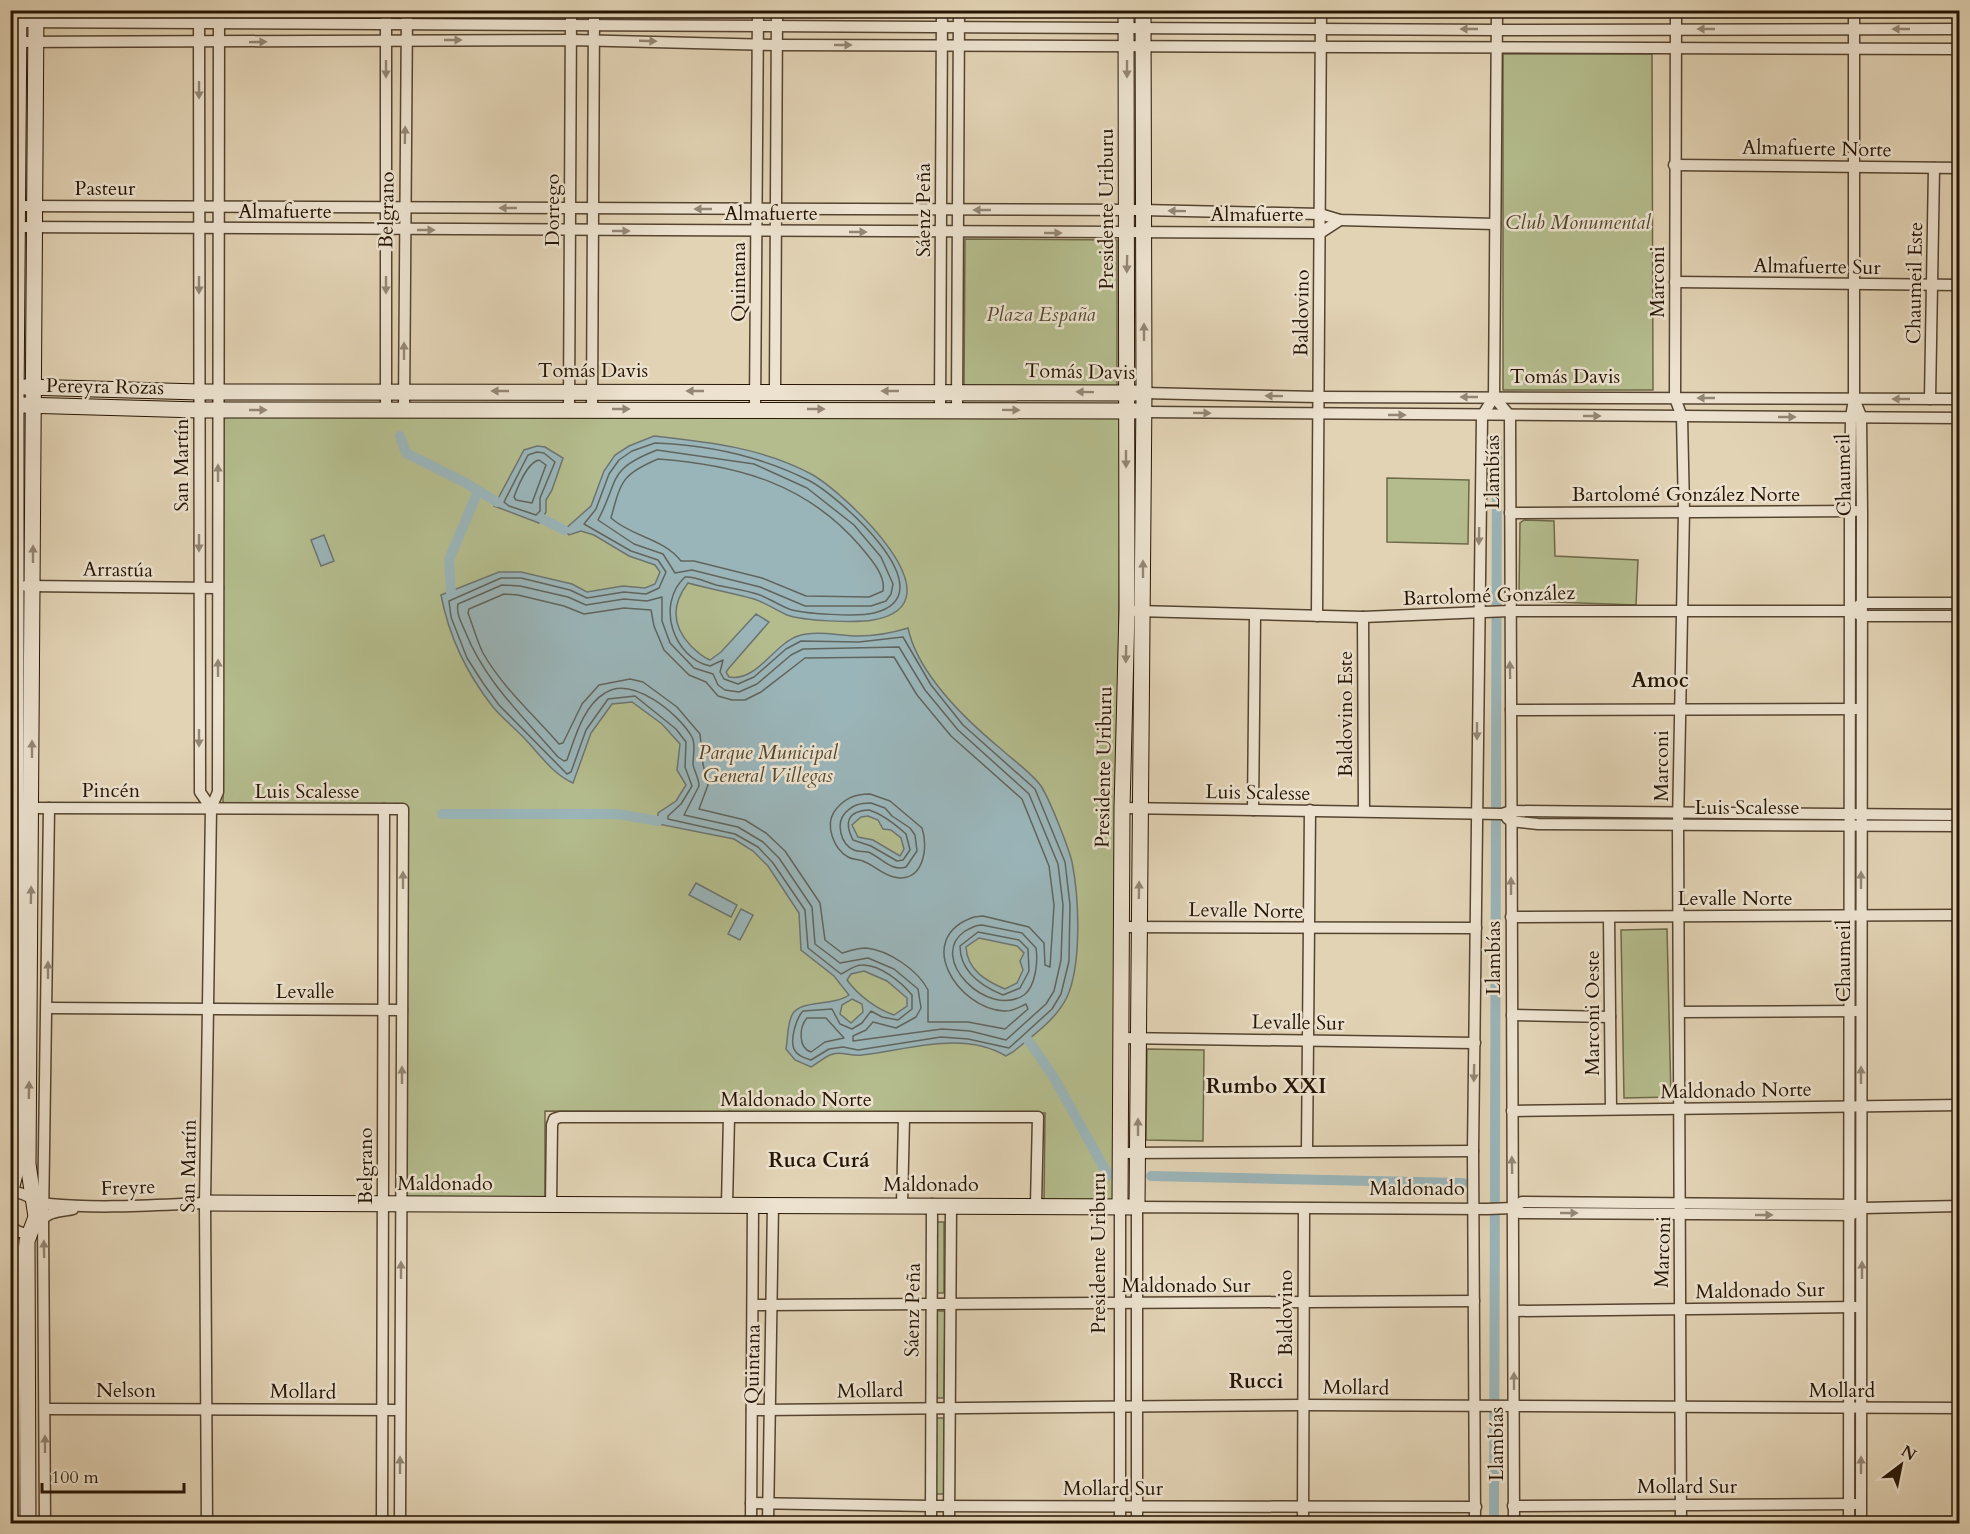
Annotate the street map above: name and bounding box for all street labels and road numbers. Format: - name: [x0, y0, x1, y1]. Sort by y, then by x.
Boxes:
- street label: Presidente Uriburu: [1093, 128, 1120, 290]
- street label: Almafuerte Norte: [1742, 134, 1892, 163]
- street label: Sáenz Peña: [910, 162, 937, 257]
- street label: Belgrano: [372, 171, 401, 249]
- street label: Dorrego: [539, 173, 566, 246]
- street label: Pasteur: [75, 175, 136, 202]
- street label: Almafuerte: [238, 198, 332, 225]
- street label: Almafuerte: [724, 200, 818, 227]
- street label: Almafuerte: [1210, 201, 1304, 228]
- street label: Chaumeil Este: [1900, 222, 1929, 344]
- street label: Quintana: [725, 242, 752, 322]
- street label: Marconi: [1644, 246, 1671, 318]
- street label: Almafuerte Sur: [1753, 252, 1882, 281]
- street label: Baldovino: [1287, 269, 1316, 357]
- street label: Tomás Davis: [538, 357, 648, 384]
- street label: Tomás Davis: [1025, 357, 1135, 386]
- street label: Tomás Davis: [1510, 363, 1620, 390]
- street label: Pereyra Rozas: [46, 372, 164, 401]
- street label: San Martín: [168, 418, 195, 512]
- street label: Chaumeil: [1829, 433, 1858, 517]
- street label: Llambías: [1479, 435, 1506, 509]
- street label: Bartolomé González Norte: [1572, 481, 1800, 508]
- street label: Arrastúa: [83, 555, 154, 584]
- street label: Bartolomé González: [1402, 579, 1576, 612]
- street label: Baldovino Este: [1332, 651, 1359, 777]
- street label: Presidente Uriburu: [1089, 686, 1118, 848]
- street label: Marconi: [1648, 730, 1675, 802]
- street label: Pincén: [82, 777, 141, 804]
- street label: Luis Scalesse: [254, 778, 360, 805]
- street label: Luis Scalesse: [1205, 778, 1311, 807]
- street label: Luis Scalesse: [1694, 794, 1800, 821]
- street label: Levalle Norte: [1677, 885, 1793, 912]
- street label: Levalle Norte: [1188, 896, 1304, 925]
- street label: Chaumeil: [1830, 920, 1857, 1002]
- street label: Llambías: [1480, 921, 1507, 995]
- street label: Marconi Oeste: [1579, 950, 1606, 1076]
- street label: Levalle: [275, 978, 335, 1005]
- street label: Levalle Sur: [1251, 1008, 1345, 1037]
- street label: Maldonado Norte: [1660, 1076, 1812, 1105]
- street label: Maldonado Norte: [720, 1086, 872, 1113]
- street label: San Martín: [174, 1118, 203, 1213]
- street label: Belgrano: [352, 1127, 379, 1205]
- street label: Maldonado: [397, 1170, 493, 1197]
- street label: Maldonado: [883, 1171, 979, 1198]
- street label: Presidente Uriburu: [1085, 1172, 1112, 1334]
- street label: Freyre: [100, 1173, 156, 1202]
- street label: Maldonado: [1369, 1175, 1465, 1202]
- street label: Marconi: [1648, 1215, 1677, 1288]
- street label: Sáenz Peña: [898, 1262, 927, 1357]
- street label: Baldovino: [1272, 1269, 1299, 1356]
- street label: Maldonado Sur: [1121, 1272, 1251, 1299]
- street label: Maldonado Sur: [1695, 1276, 1826, 1305]
- street label: Quintana: [738, 1323, 767, 1404]
- street label: Mollard: [1323, 1373, 1390, 1402]
- street label: Mollard: [837, 1376, 904, 1405]
- street label: Nelson: [96, 1377, 157, 1404]
- street label: Mollard: [270, 1377, 337, 1406]
- street label: Mollard: [1809, 1377, 1876, 1404]
- street label: Llambías: [1483, 1407, 1510, 1481]
- street label: Mollard Sur: [1637, 1473, 1738, 1500]
- street label: Mollard Sur: [1063, 1475, 1164, 1502]

